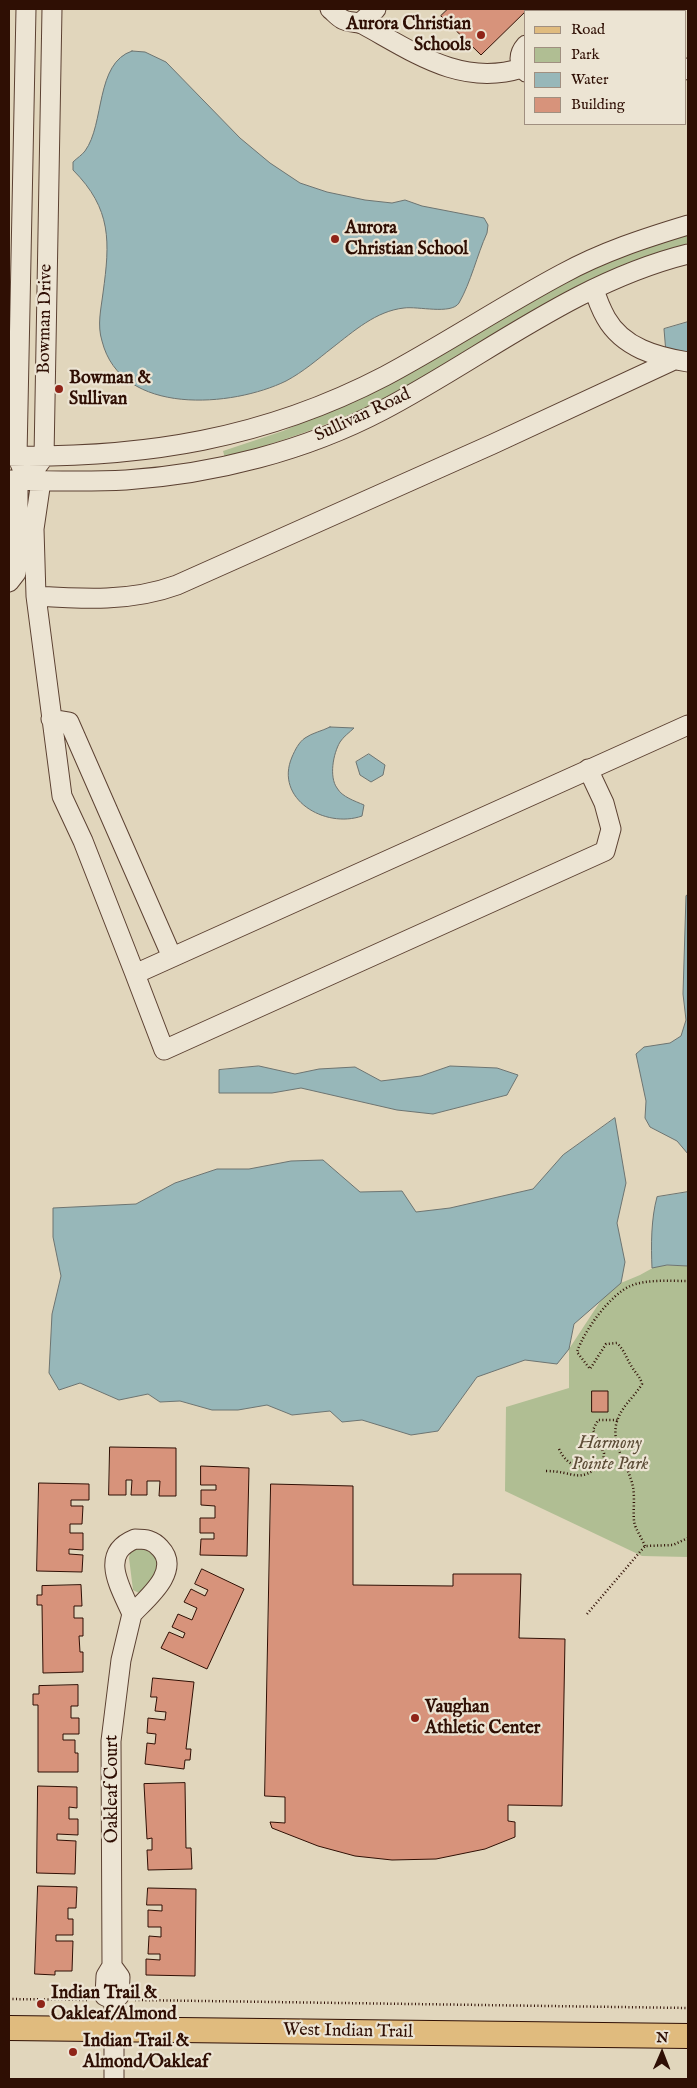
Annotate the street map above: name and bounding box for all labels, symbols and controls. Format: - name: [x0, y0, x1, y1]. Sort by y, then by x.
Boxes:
- legend: [524, 10, 687, 125]
- place label: Aurora Christian Schools: [346, 14, 471, 56]
- text: Road: [571, 20, 605, 39]
- marker: Aurora Christian Schools: [475, 29, 487, 41]
- text: Park: [571, 45, 600, 64]
- text: Water: [571, 70, 608, 89]
- text: Building: [571, 95, 625, 114]
- place label: Aurora Christian School: [345, 218, 468, 260]
- marker: Aurora Christian School: [329, 233, 341, 245]
- street label: Bowman Drive: [34, 264, 58, 374]
- place label: Bowman & Sullivan: [69, 368, 151, 410]
- marker: Bowman & Sullivan: [53, 383, 65, 395]
- street label: Sullivan Road: [312, 384, 414, 448]
- park label: Harmony Pointe Park: [572, 1433, 648, 1476]
- place label: Vaughan Athletic Center: [425, 1697, 540, 1740]
- marker: Vaughan Athletic Center: [409, 1712, 421, 1724]
- street label: Oakleaf Court: [102, 1735, 124, 1843]
- place label: Indian Trail & Oakleaf/Almond: [51, 1983, 177, 2026]
- marker: Indian Trail & Oakleaf/Almond: [35, 1998, 47, 2010]
- street label: West Indian Trail: [283, 2020, 413, 2044]
- north arrow: [637, 2028, 687, 2078]
- text: N: [656, 2029, 668, 2047]
- place label: Indian Trail & Almond/Oakleaf: [83, 2031, 209, 2074]
- marker: Indian Trail & Almond/Oakleaf: [67, 2046, 79, 2058]

